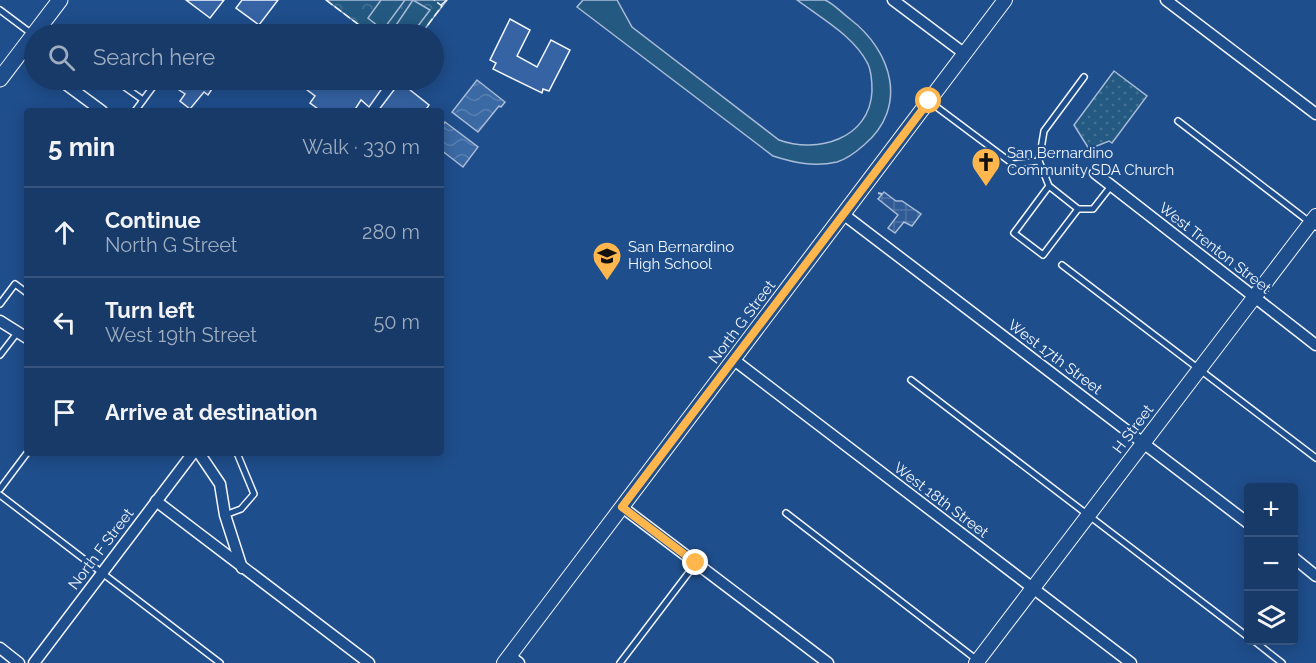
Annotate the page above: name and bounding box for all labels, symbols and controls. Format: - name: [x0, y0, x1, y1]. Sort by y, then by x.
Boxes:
- search box: [24, 24, 444, 90]
- icon: search: [45, 41, 78, 74]
- text: Search here: [93, 44, 215, 70]
- route start: [915, 87, 941, 113]
- text: 5 min: [48, 132, 115, 162]
- text: Walk · 330 m: [302, 135, 420, 159]
- place label: San Bernardino Community SDA Church: [1007, 144, 1174, 179]
- church icon: San Bernardino Community SDA Church: [970, 146, 1002, 188]
- street label: West Trenton Street: [1155, 199, 1275, 297]
- text: Continue: [105, 207, 201, 233]
- icon: ahead: [48, 216, 81, 249]
- text: 280 m: [362, 220, 420, 244]
- text: North G Street: [105, 233, 238, 257]
- place label: San Bernardino High School: [628, 238, 734, 273]
- school or university icon: San Bernardino High School: [591, 240, 623, 282]
- street label: North G Street: [705, 277, 779, 367]
- text: Turn left: [105, 297, 195, 323]
- icon: left: [48, 306, 81, 339]
- text: 50 m: [373, 310, 420, 334]
- street label: West 17th Street: [1004, 316, 1106, 398]
- text: West 19th Street: [105, 323, 257, 347]
- icon: arrive: [48, 396, 81, 429]
- text: Arrive at destination: [105, 399, 318, 425]
- street label: H Street: [1109, 401, 1157, 457]
- street label: West 18th Street: [890, 458, 992, 542]
- map controls: [1244, 483, 1298, 645]
- button: +: [1244, 483, 1298, 537]
- street label: North F Street: [65, 505, 137, 593]
- button: −: [1244, 537, 1298, 591]
- route end: [682, 549, 708, 575]
- button: layers: [1244, 591, 1298, 645]

